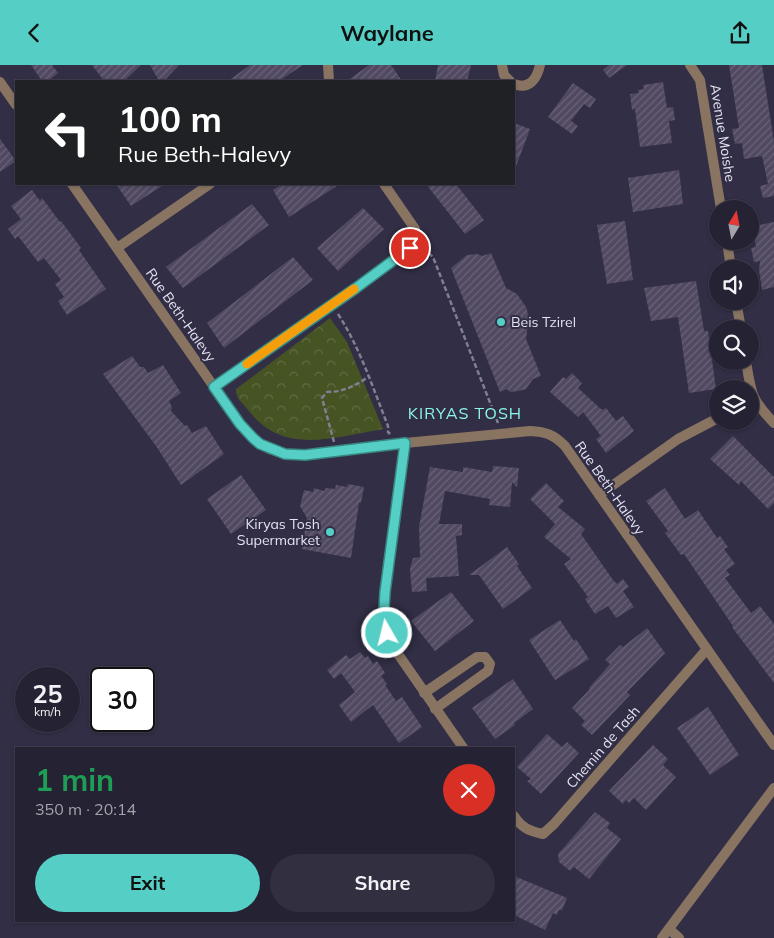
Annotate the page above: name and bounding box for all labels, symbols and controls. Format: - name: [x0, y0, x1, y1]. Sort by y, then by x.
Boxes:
- icon: back: [20, 19, 48, 47]
- text: Waylane: [340, 19, 434, 47]
- icon: share: [726, 19, 754, 47]
- street label: Avenue Moishe: [706, 83, 740, 183]
- text: 100 m: [118, 97, 222, 141]
- icon: left: [35, 100, 100, 165]
- text: Rue Beth-Halevy: [118, 140, 291, 168]
- north arrow: [709, 200, 759, 250]
- map controls: [709, 200, 759, 430]
- pin: [389, 227, 431, 269]
- icon: arrive: [396, 234, 424, 262]
- button: sound: [709, 260, 759, 310]
- street label: Rue Beth-Halevy: [142, 265, 220, 366]
- place label: Beis Tzirel: [511, 313, 576, 331]
- marker: Beis Tzirel: [495, 316, 507, 328]
- button: search: [709, 320, 759, 370]
- button: layers: [709, 380, 759, 430]
- district label: KIRYAS TOSH: [408, 403, 522, 423]
- street label: Rue Beth-Halevy: [571, 438, 649, 539]
- place label: Kiryas Tosh Supermarket: [237, 515, 320, 549]
- marker: Kiryas Tosh Supermarket: [324, 526, 336, 538]
- position arrow: [360, 606, 412, 658]
- speed limit sign: 30: [90, 667, 155, 732]
- text: 25: [32, 678, 63, 709]
- street label: Chemin de Tash: [562, 702, 644, 792]
- text: km/h: [34, 704, 61, 719]
- text: 1 min: [35, 761, 114, 799]
- button: close: [443, 764, 495, 816]
- text: 350 m · 20:14: [35, 799, 136, 819]
- button: Exit: [35, 854, 260, 912]
- button: Share: [270, 854, 495, 912]

